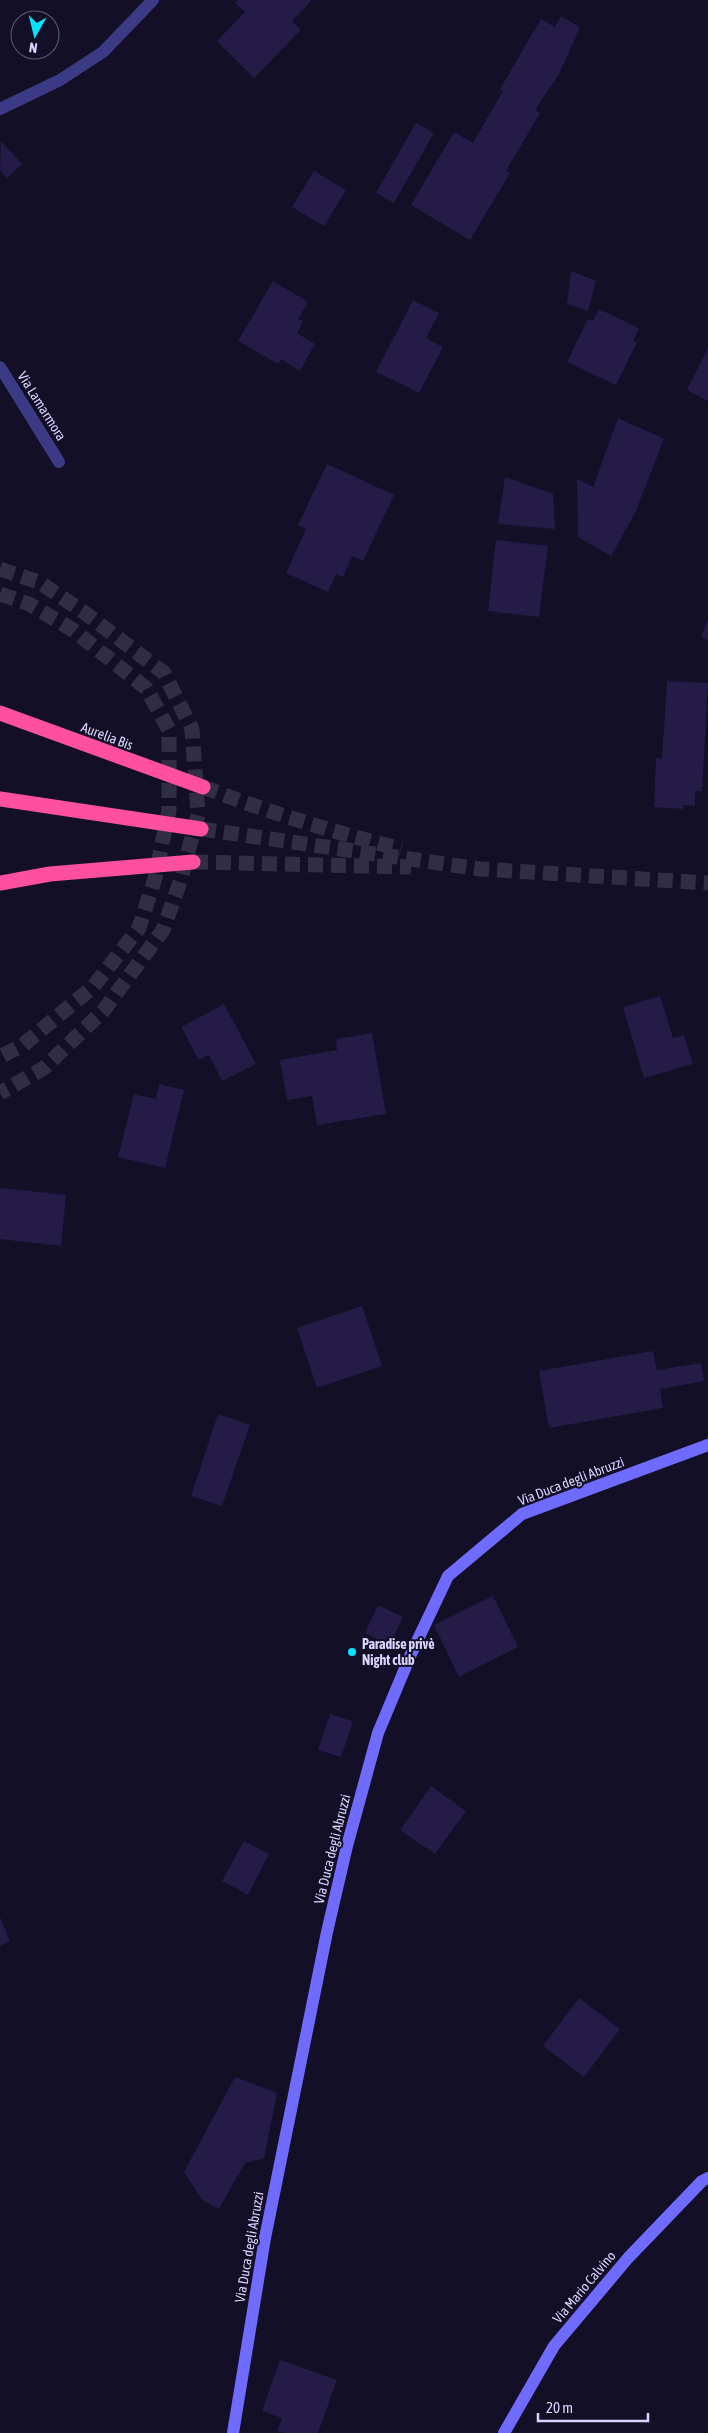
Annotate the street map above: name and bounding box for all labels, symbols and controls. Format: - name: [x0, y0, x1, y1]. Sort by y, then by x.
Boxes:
- north arrow: [10, 10, 60, 60]
- text: N: [28, 39, 38, 56]
- street label: Via Lamarmora: [14, 369, 70, 443]
- street label: Aurelia Bis: [79, 719, 135, 753]
- street label: Via Duca degli Abruzzi: [516, 1453, 626, 1509]
- place label: Paradise privè Night club: [362, 1636, 435, 1668]
- marker: Paradise privè Night club: [346, 1646, 358, 1658]
- street label: Via Duca degli Abruzzi: [311, 1793, 353, 1905]
- street label: Via Duca degli Abruzzi: [231, 2190, 267, 2304]
- street label: Via Mario Calvino: [549, 2248, 619, 2326]
- scale bar: [538, 2390, 648, 2422]
- text: 20 m: [546, 2399, 573, 2416]

